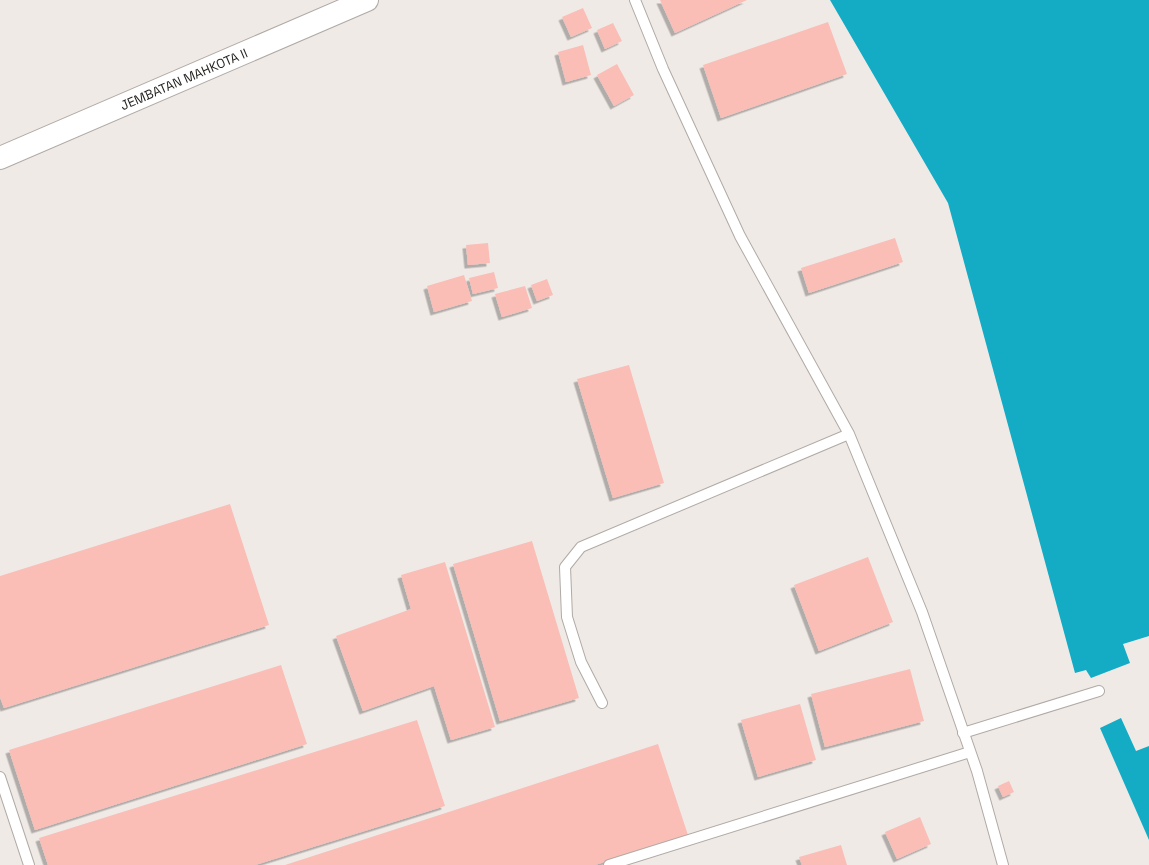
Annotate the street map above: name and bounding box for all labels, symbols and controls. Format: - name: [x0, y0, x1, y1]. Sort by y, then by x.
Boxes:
- street label: JEMBATAN MAHKOTA II: [118, 44, 250, 114]

